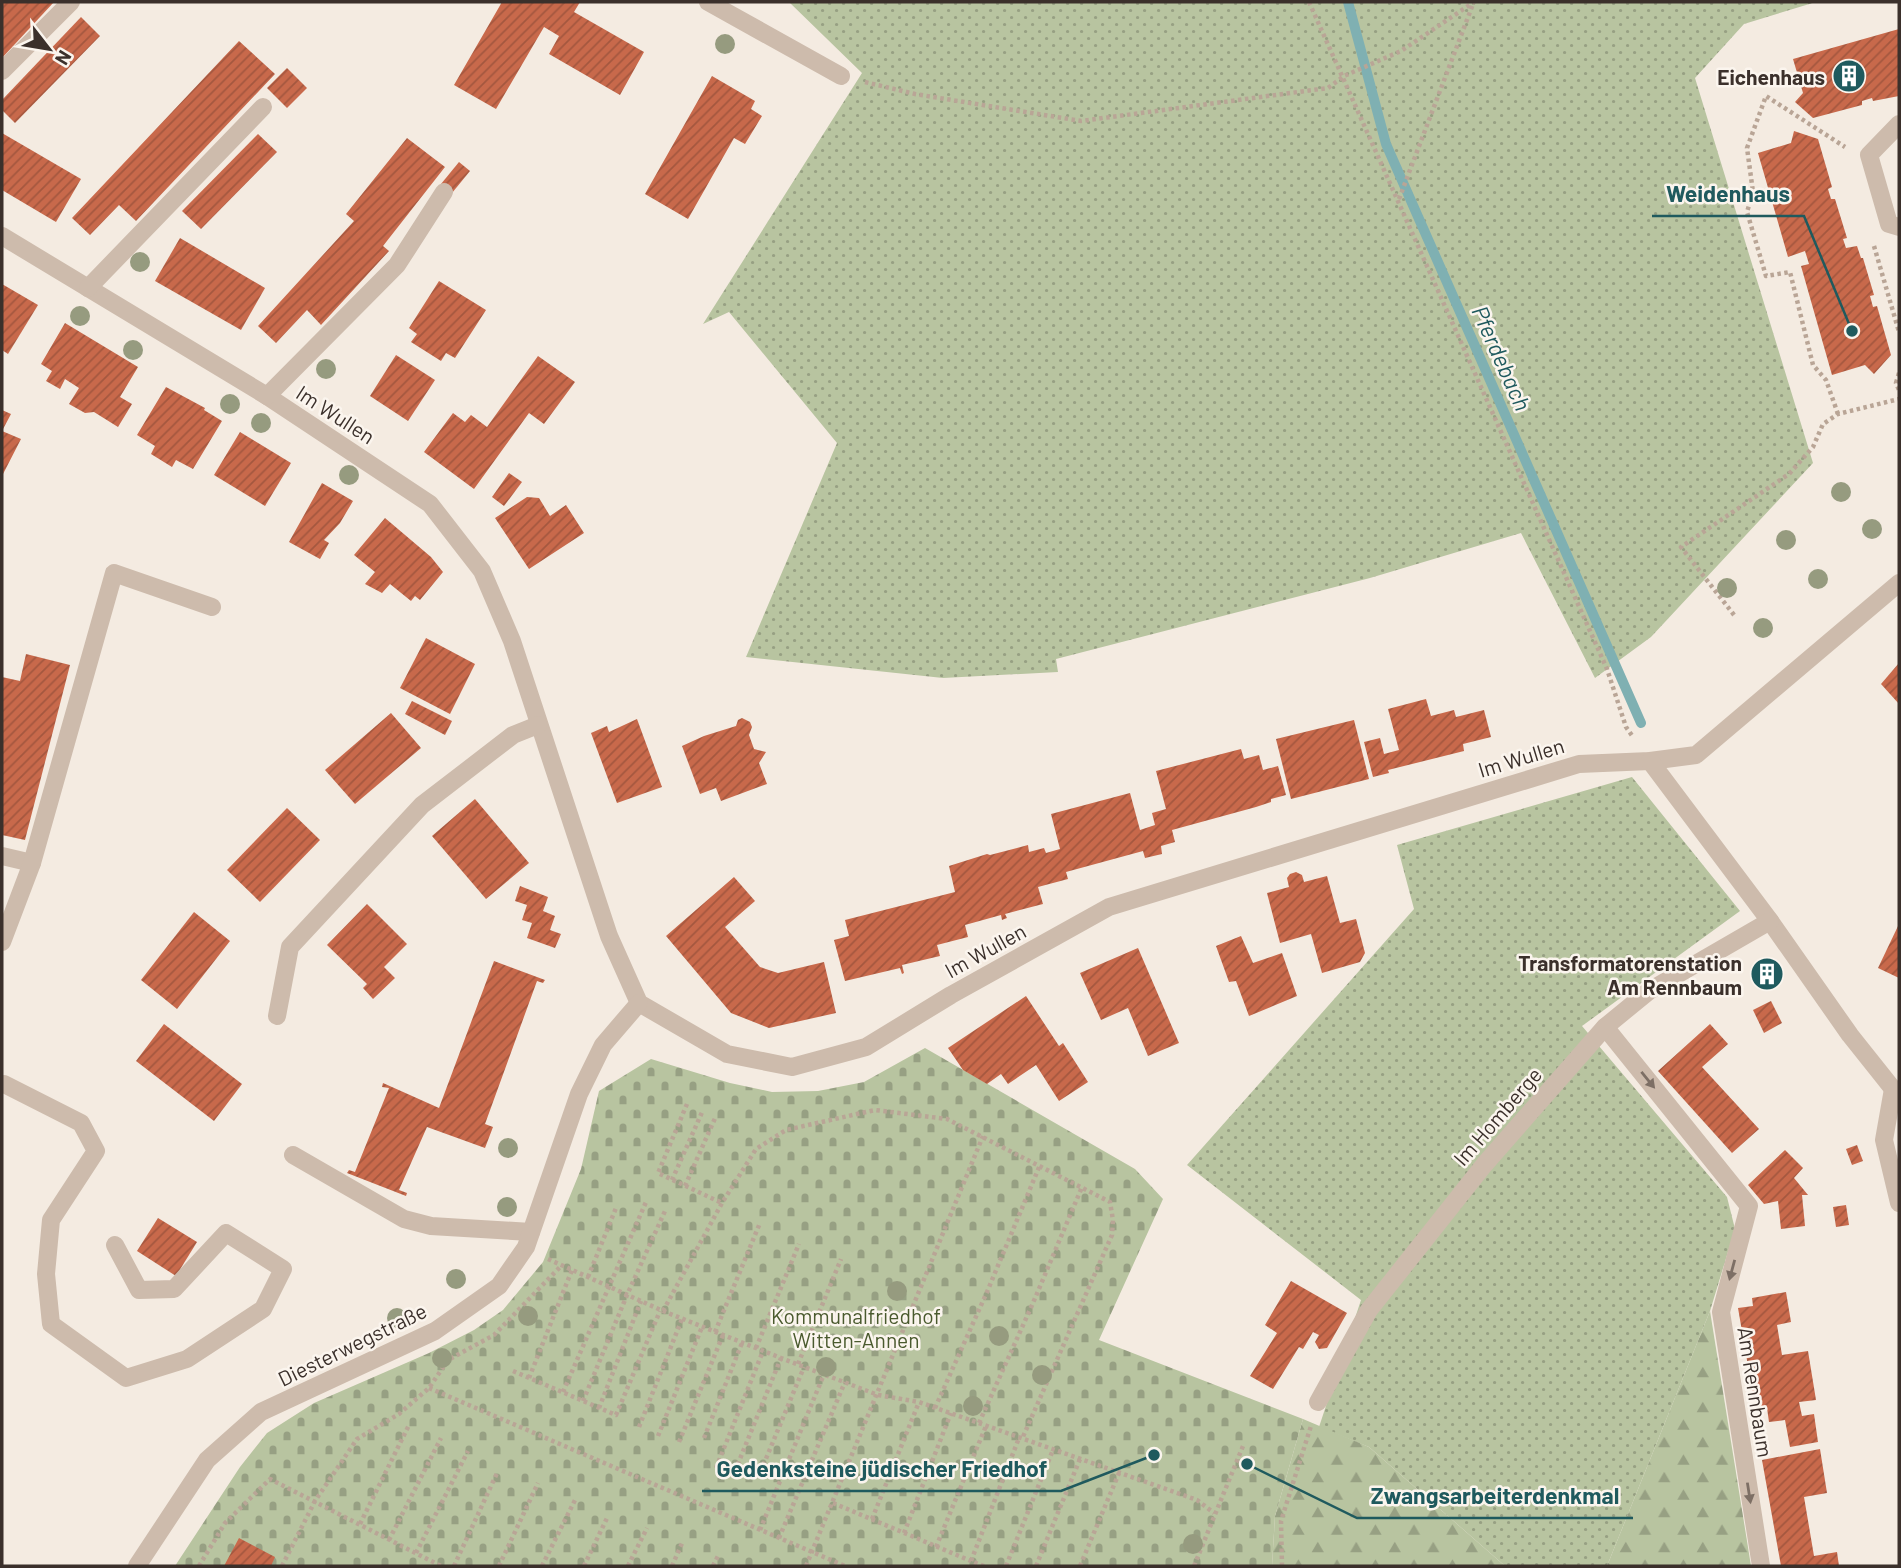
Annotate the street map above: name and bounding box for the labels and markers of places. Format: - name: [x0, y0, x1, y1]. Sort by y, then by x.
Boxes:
- building icon: Eichenhaus: [1830, 57, 1868, 95]
- place label: Eichenhaus: [1717, 64, 1825, 89]
- callout: Weidenhaus: [1652, 172, 1804, 216]
- place label: Transformatorenstation Am Rennbaum: [1518, 950, 1742, 999]
- building icon: Transformatorenstation Am Rennbaum: [1748, 955, 1786, 993]
- callout: Gedenksteine jüdischer Friedhof: [702, 1447, 1061, 1491]
- callout: Zwangsarbeiterdenkmal: [1357, 1474, 1633, 1518]

